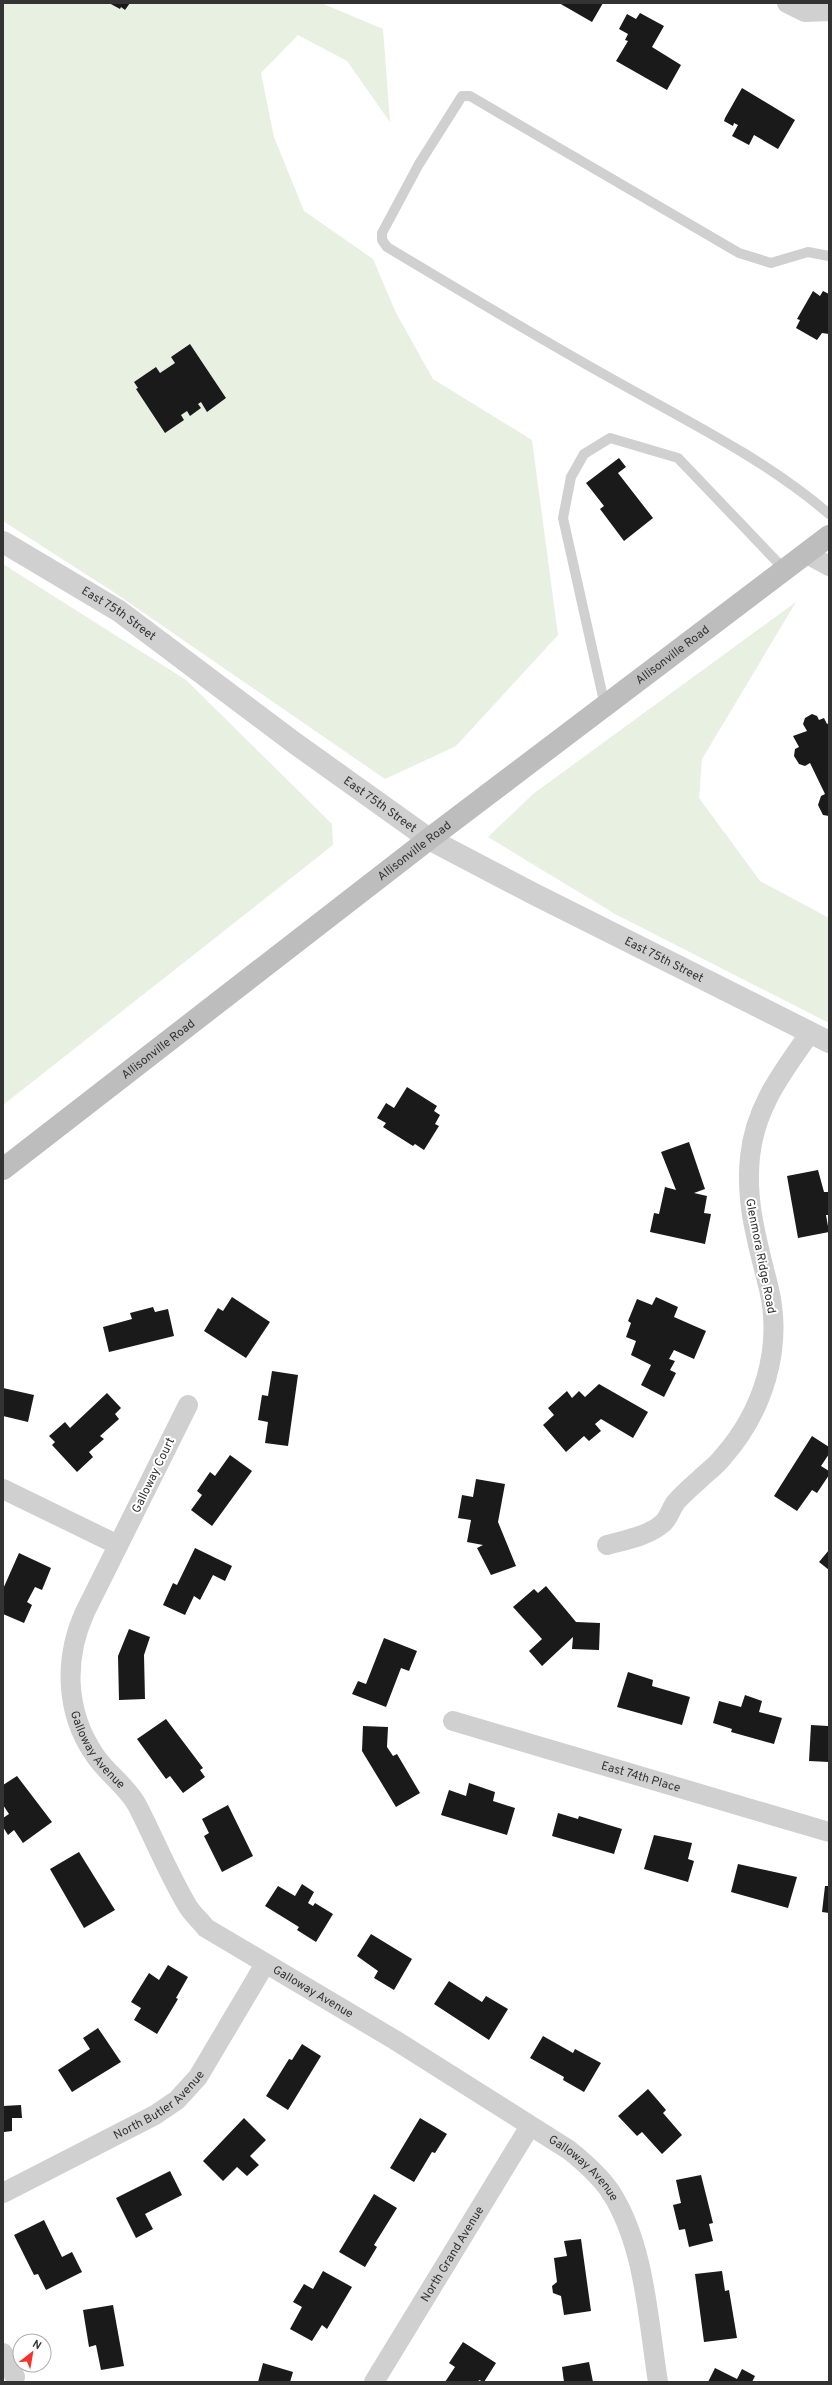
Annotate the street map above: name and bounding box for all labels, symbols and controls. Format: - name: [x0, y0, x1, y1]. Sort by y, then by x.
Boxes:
- street label: East 75th Street: [78, 583, 159, 645]
- street label: Allisonville Road: [633, 622, 713, 689]
- street label: East 75th Street: [340, 773, 420, 837]
- street label: Allisonville Road: [375, 818, 455, 885]
- street label: East 75th Street: [621, 934, 706, 987]
- street label: Allisonville Road: [118, 1016, 199, 1083]
- street label: Glenmora Ridge Road: [741, 1197, 779, 1315]
- street label: Galloway Court: [129, 1435, 179, 1516]
- street label: Galloway Avenue: [66, 1709, 128, 1793]
- street label: East 74th Place: [599, 1758, 682, 1797]
- street label: Galloway Avenue: [269, 1962, 356, 2022]
- street label: North Butler Avenue: [111, 2068, 209, 2144]
- street label: Galloway Avenue: [545, 2132, 621, 2204]
- street label: North Grand Avenue: [418, 2204, 488, 2305]
- north arrow: [12, 2333, 52, 2373]
- text: N: [30, 2337, 44, 2353]

